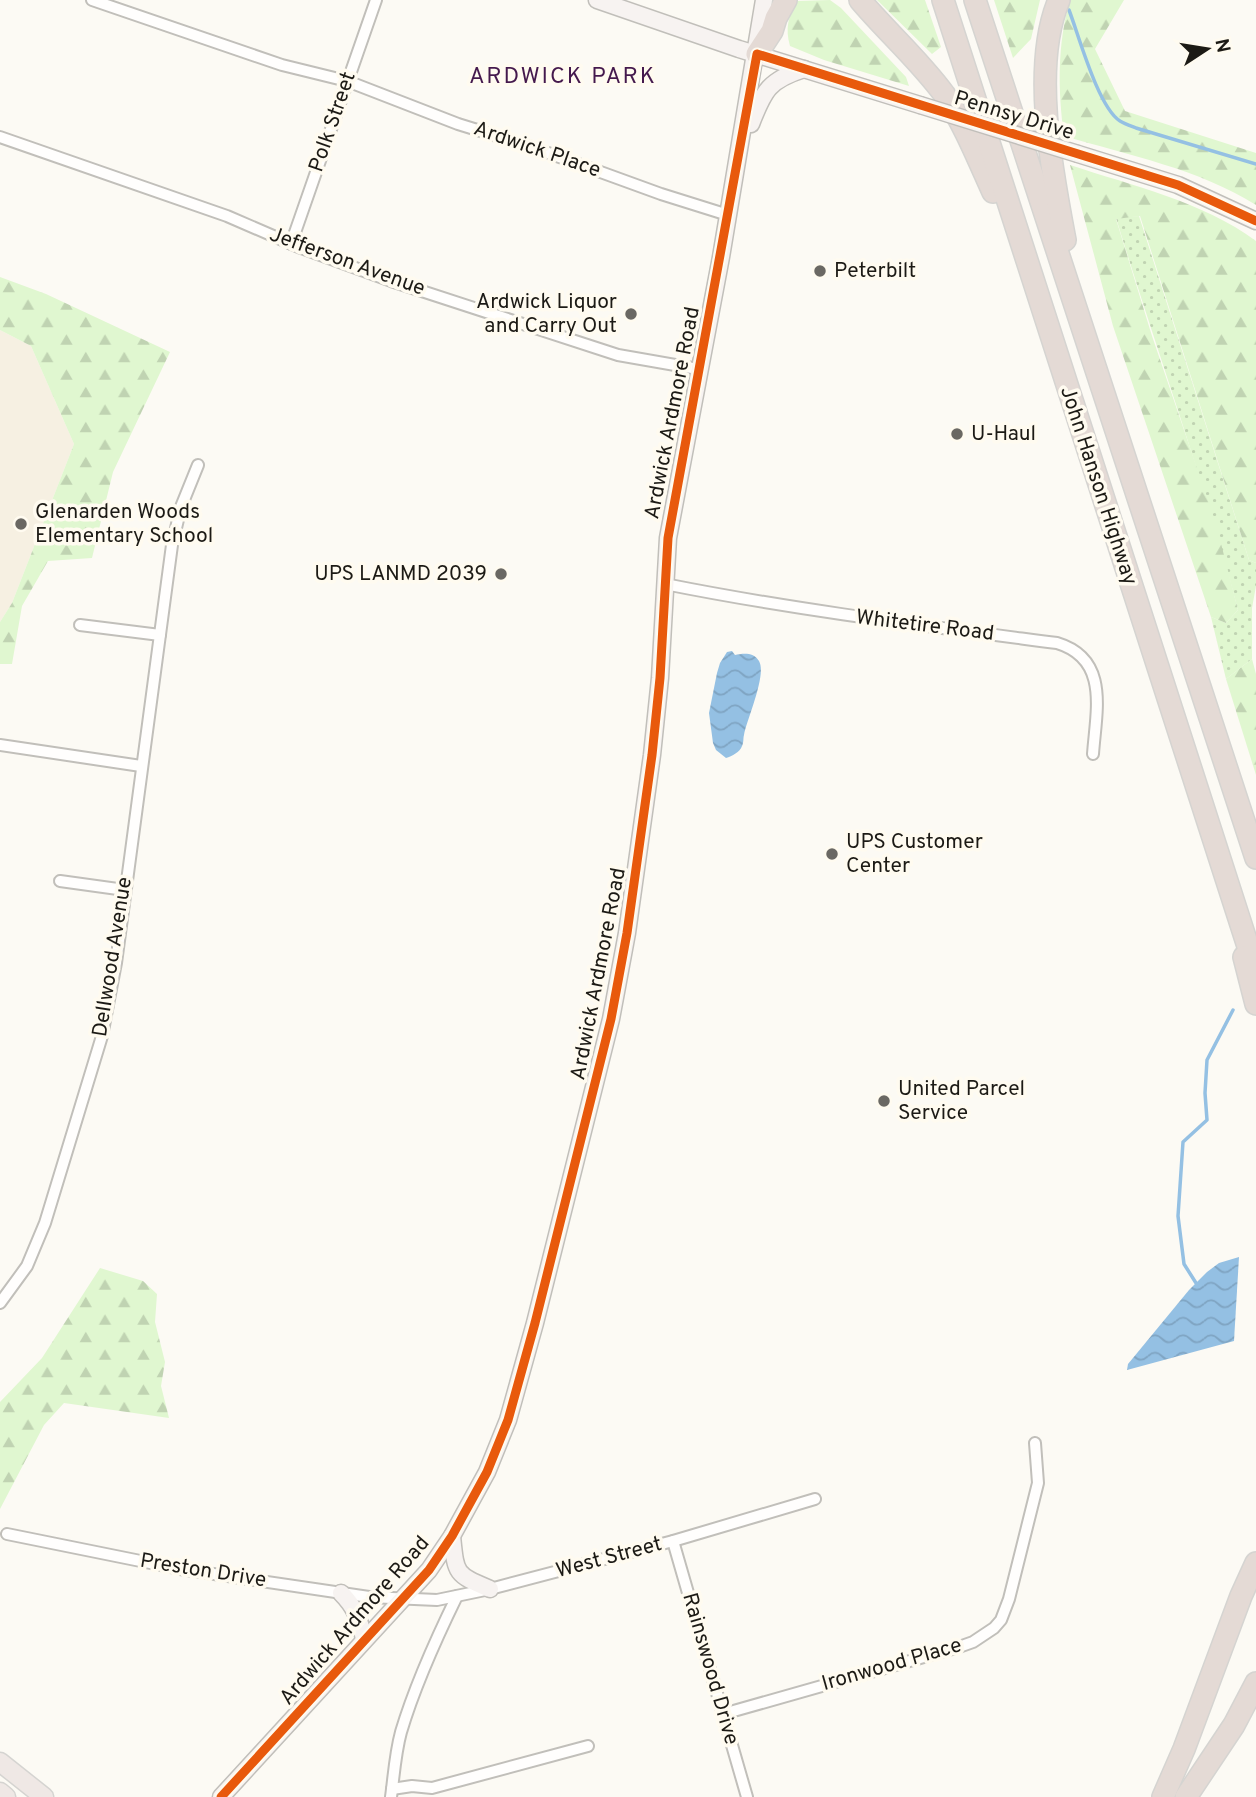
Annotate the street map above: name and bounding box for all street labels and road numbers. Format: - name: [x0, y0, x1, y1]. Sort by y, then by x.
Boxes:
- street label: Polk Street: [303, 68, 363, 176]
- street label: Pennsy Drive: [951, 85, 1077, 147]
- street label: Ardwick Place: [470, 116, 604, 184]
- street label: Jefferson Avenue: [265, 221, 429, 303]
- street label: Ardwick Ardmore Road: [639, 305, 707, 521]
- street label: John Hanson Highway: [1053, 383, 1143, 589]
- street label: Whitetire Road: [854, 604, 996, 648]
- street label: Ardwick Ardmore Road: [565, 866, 633, 1082]
- street label: Dellwood Avenue: [87, 875, 139, 1039]
- street label: Ardwick Ardmore Road: [274, 1531, 436, 1711]
- street label: West Street: [553, 1531, 665, 1585]
- street label: Preston Drive: [138, 1548, 268, 1594]
- street label: Rainswood Drive: [675, 1590, 745, 1748]
- street label: Ironwood Place: [819, 1632, 965, 1698]

